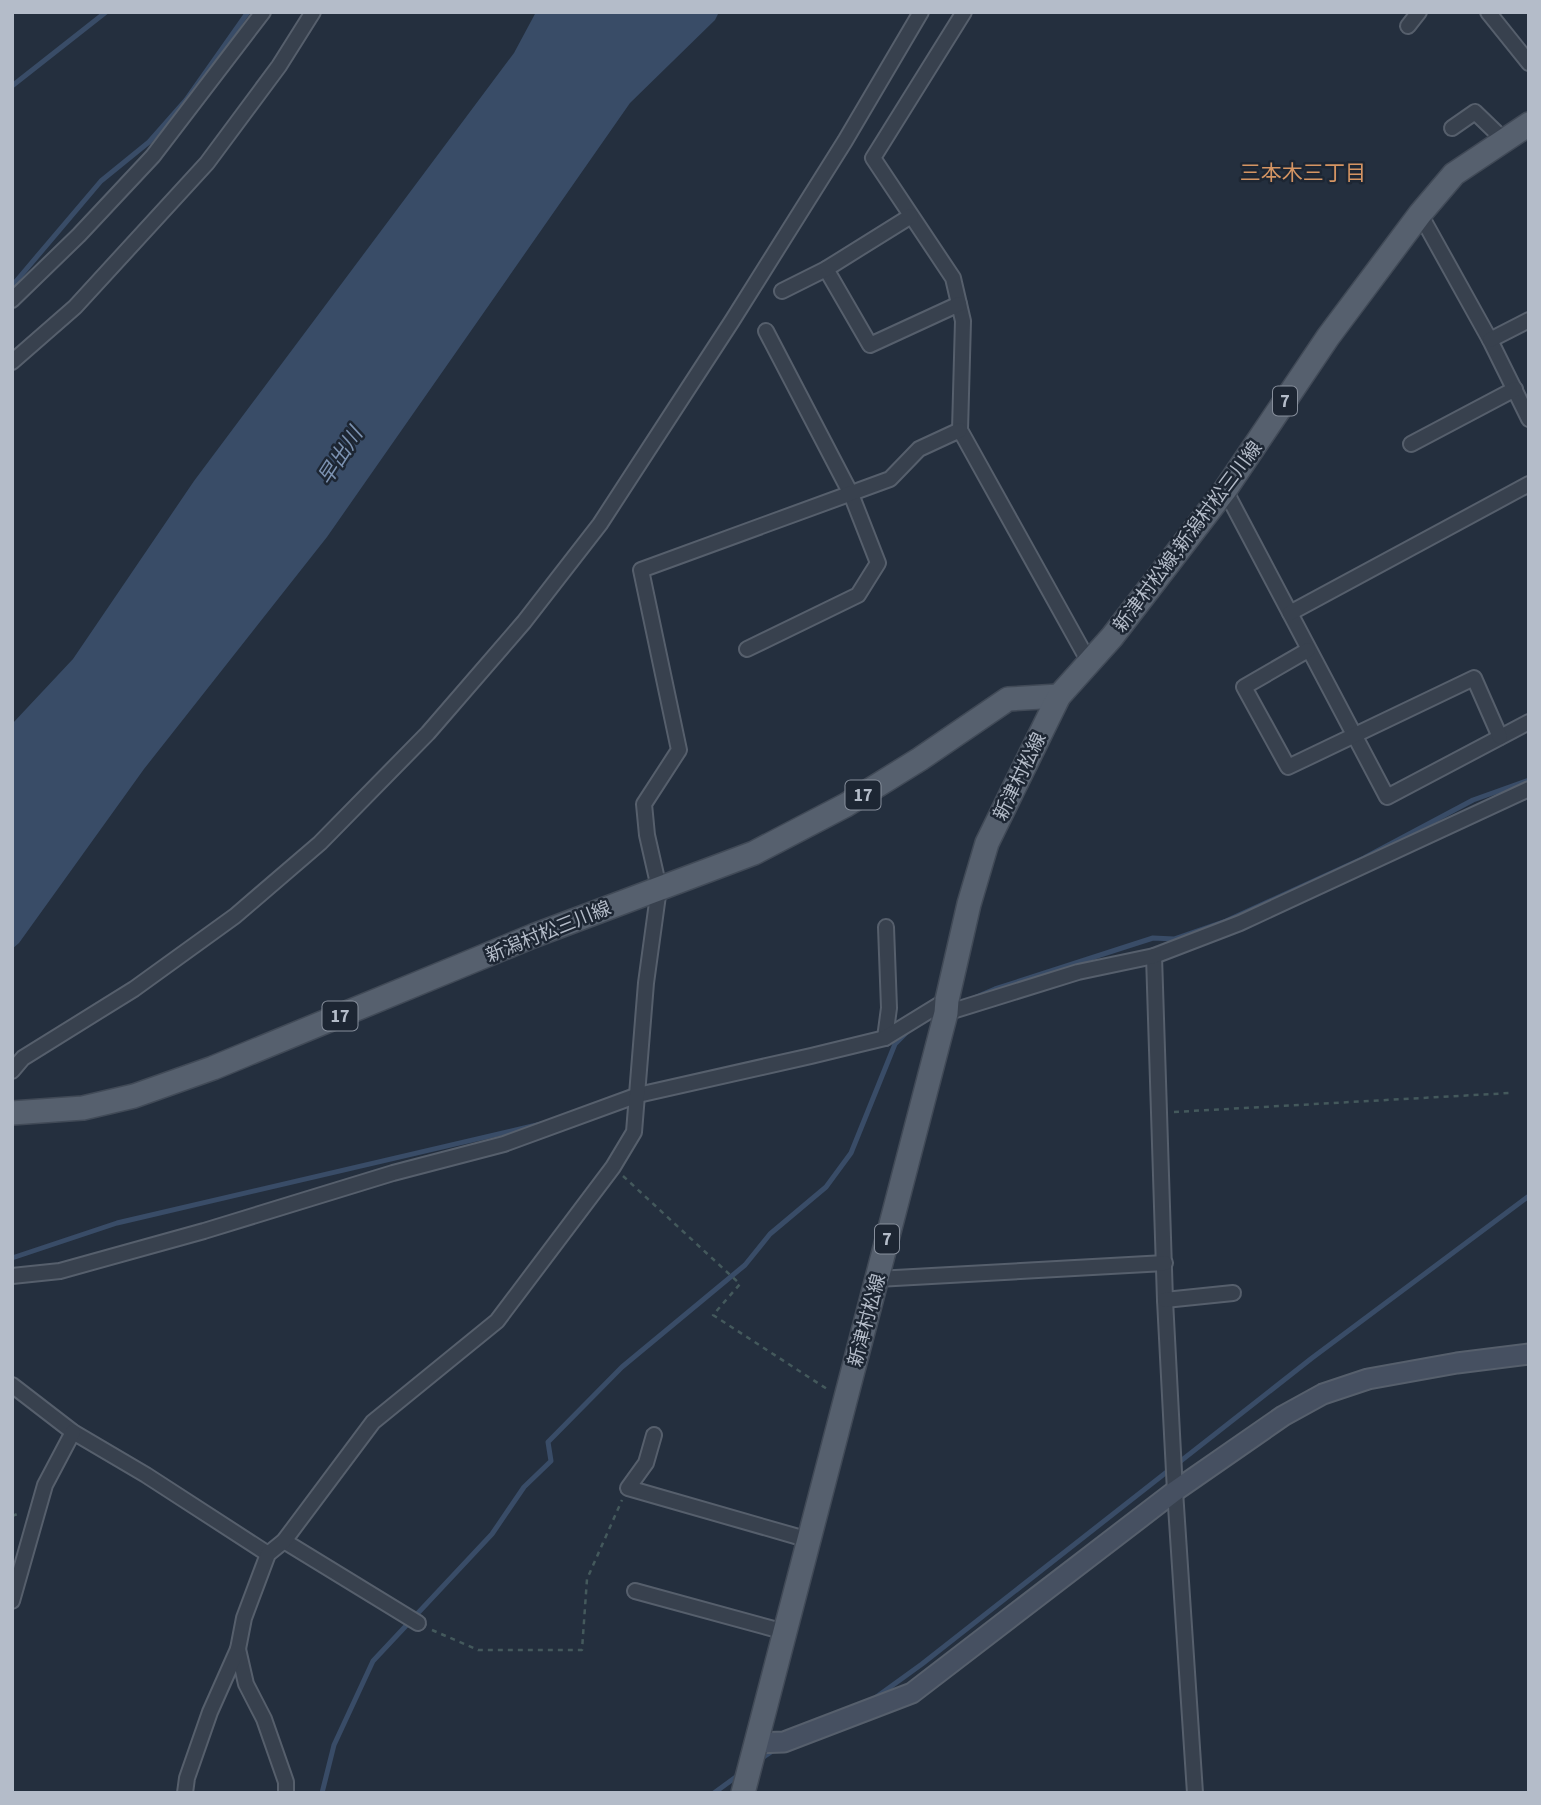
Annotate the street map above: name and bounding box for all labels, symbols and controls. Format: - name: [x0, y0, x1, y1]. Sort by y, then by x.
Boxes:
- district label: 三本木三丁目: [1240, 158, 1366, 188]
- road number: 7: [1273, 386, 1297, 416]
- water label: 早出川: [310, 420, 371, 491]
- street label: 新津村松線;新潟村松三川線: [1107, 436, 1269, 638]
- street label: 新津村松線: [987, 728, 1053, 825]
- road number: 17: [846, 780, 880, 810]
- street label: 新潟村松三川線: [482, 895, 615, 970]
- road number: 17: [322, 1001, 358, 1030]
- road number: 7: [875, 1224, 899, 1254]
- street label: 新津村松線: [842, 1271, 893, 1370]

